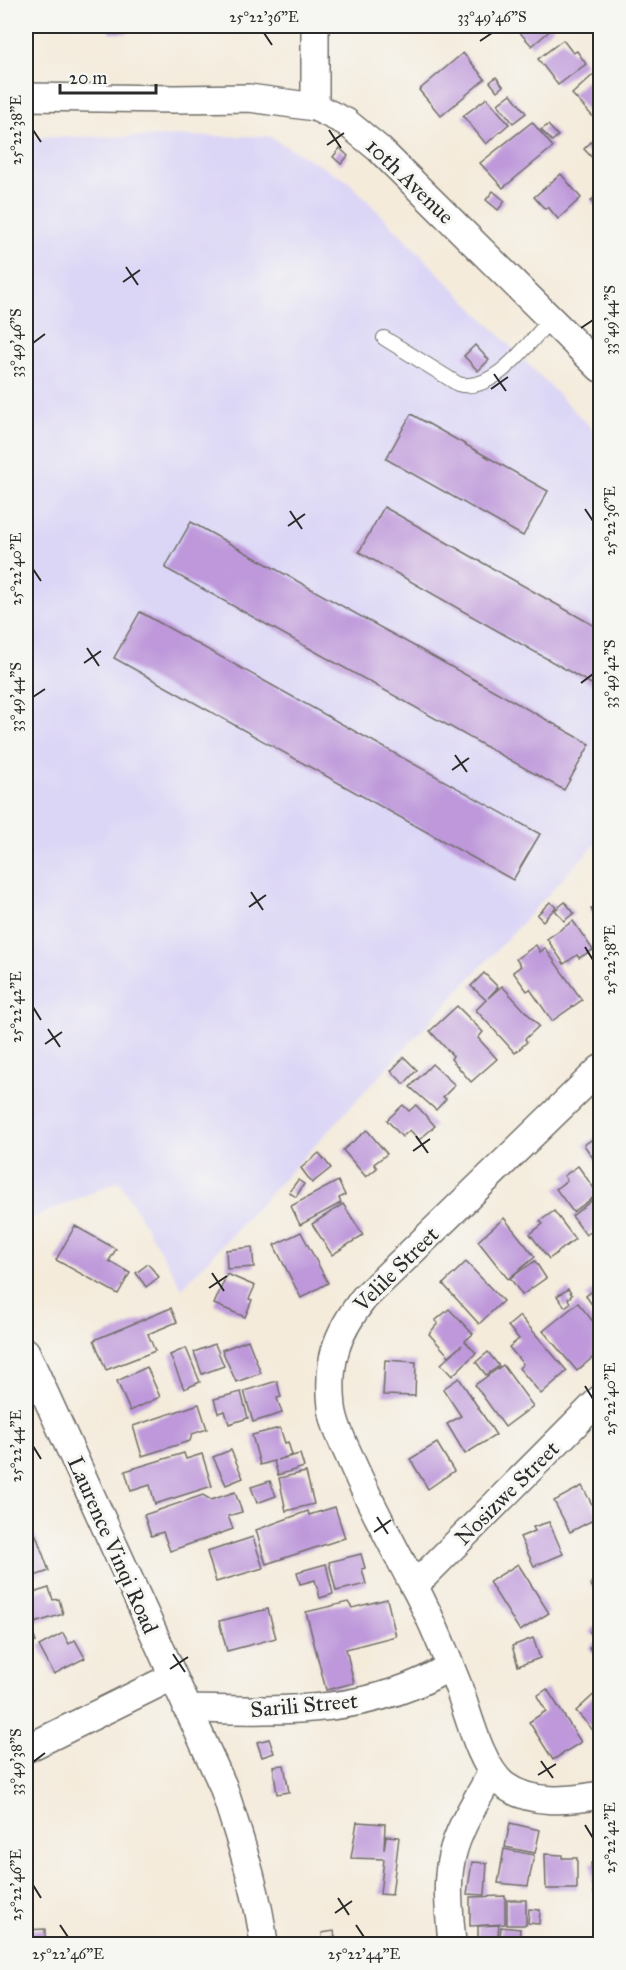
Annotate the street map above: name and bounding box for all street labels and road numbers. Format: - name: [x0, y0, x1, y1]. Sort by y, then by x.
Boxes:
- street label: 10th Avenue: [360, 132, 460, 230]
- street label: Velile Street: [347, 1221, 444, 1318]
- street label: Nosizwe Street: [449, 1435, 565, 1551]
- street label: Laurence Vinqi Road: [62, 1452, 164, 1638]
- street label: Sarili Street: [249, 1687, 359, 1723]

